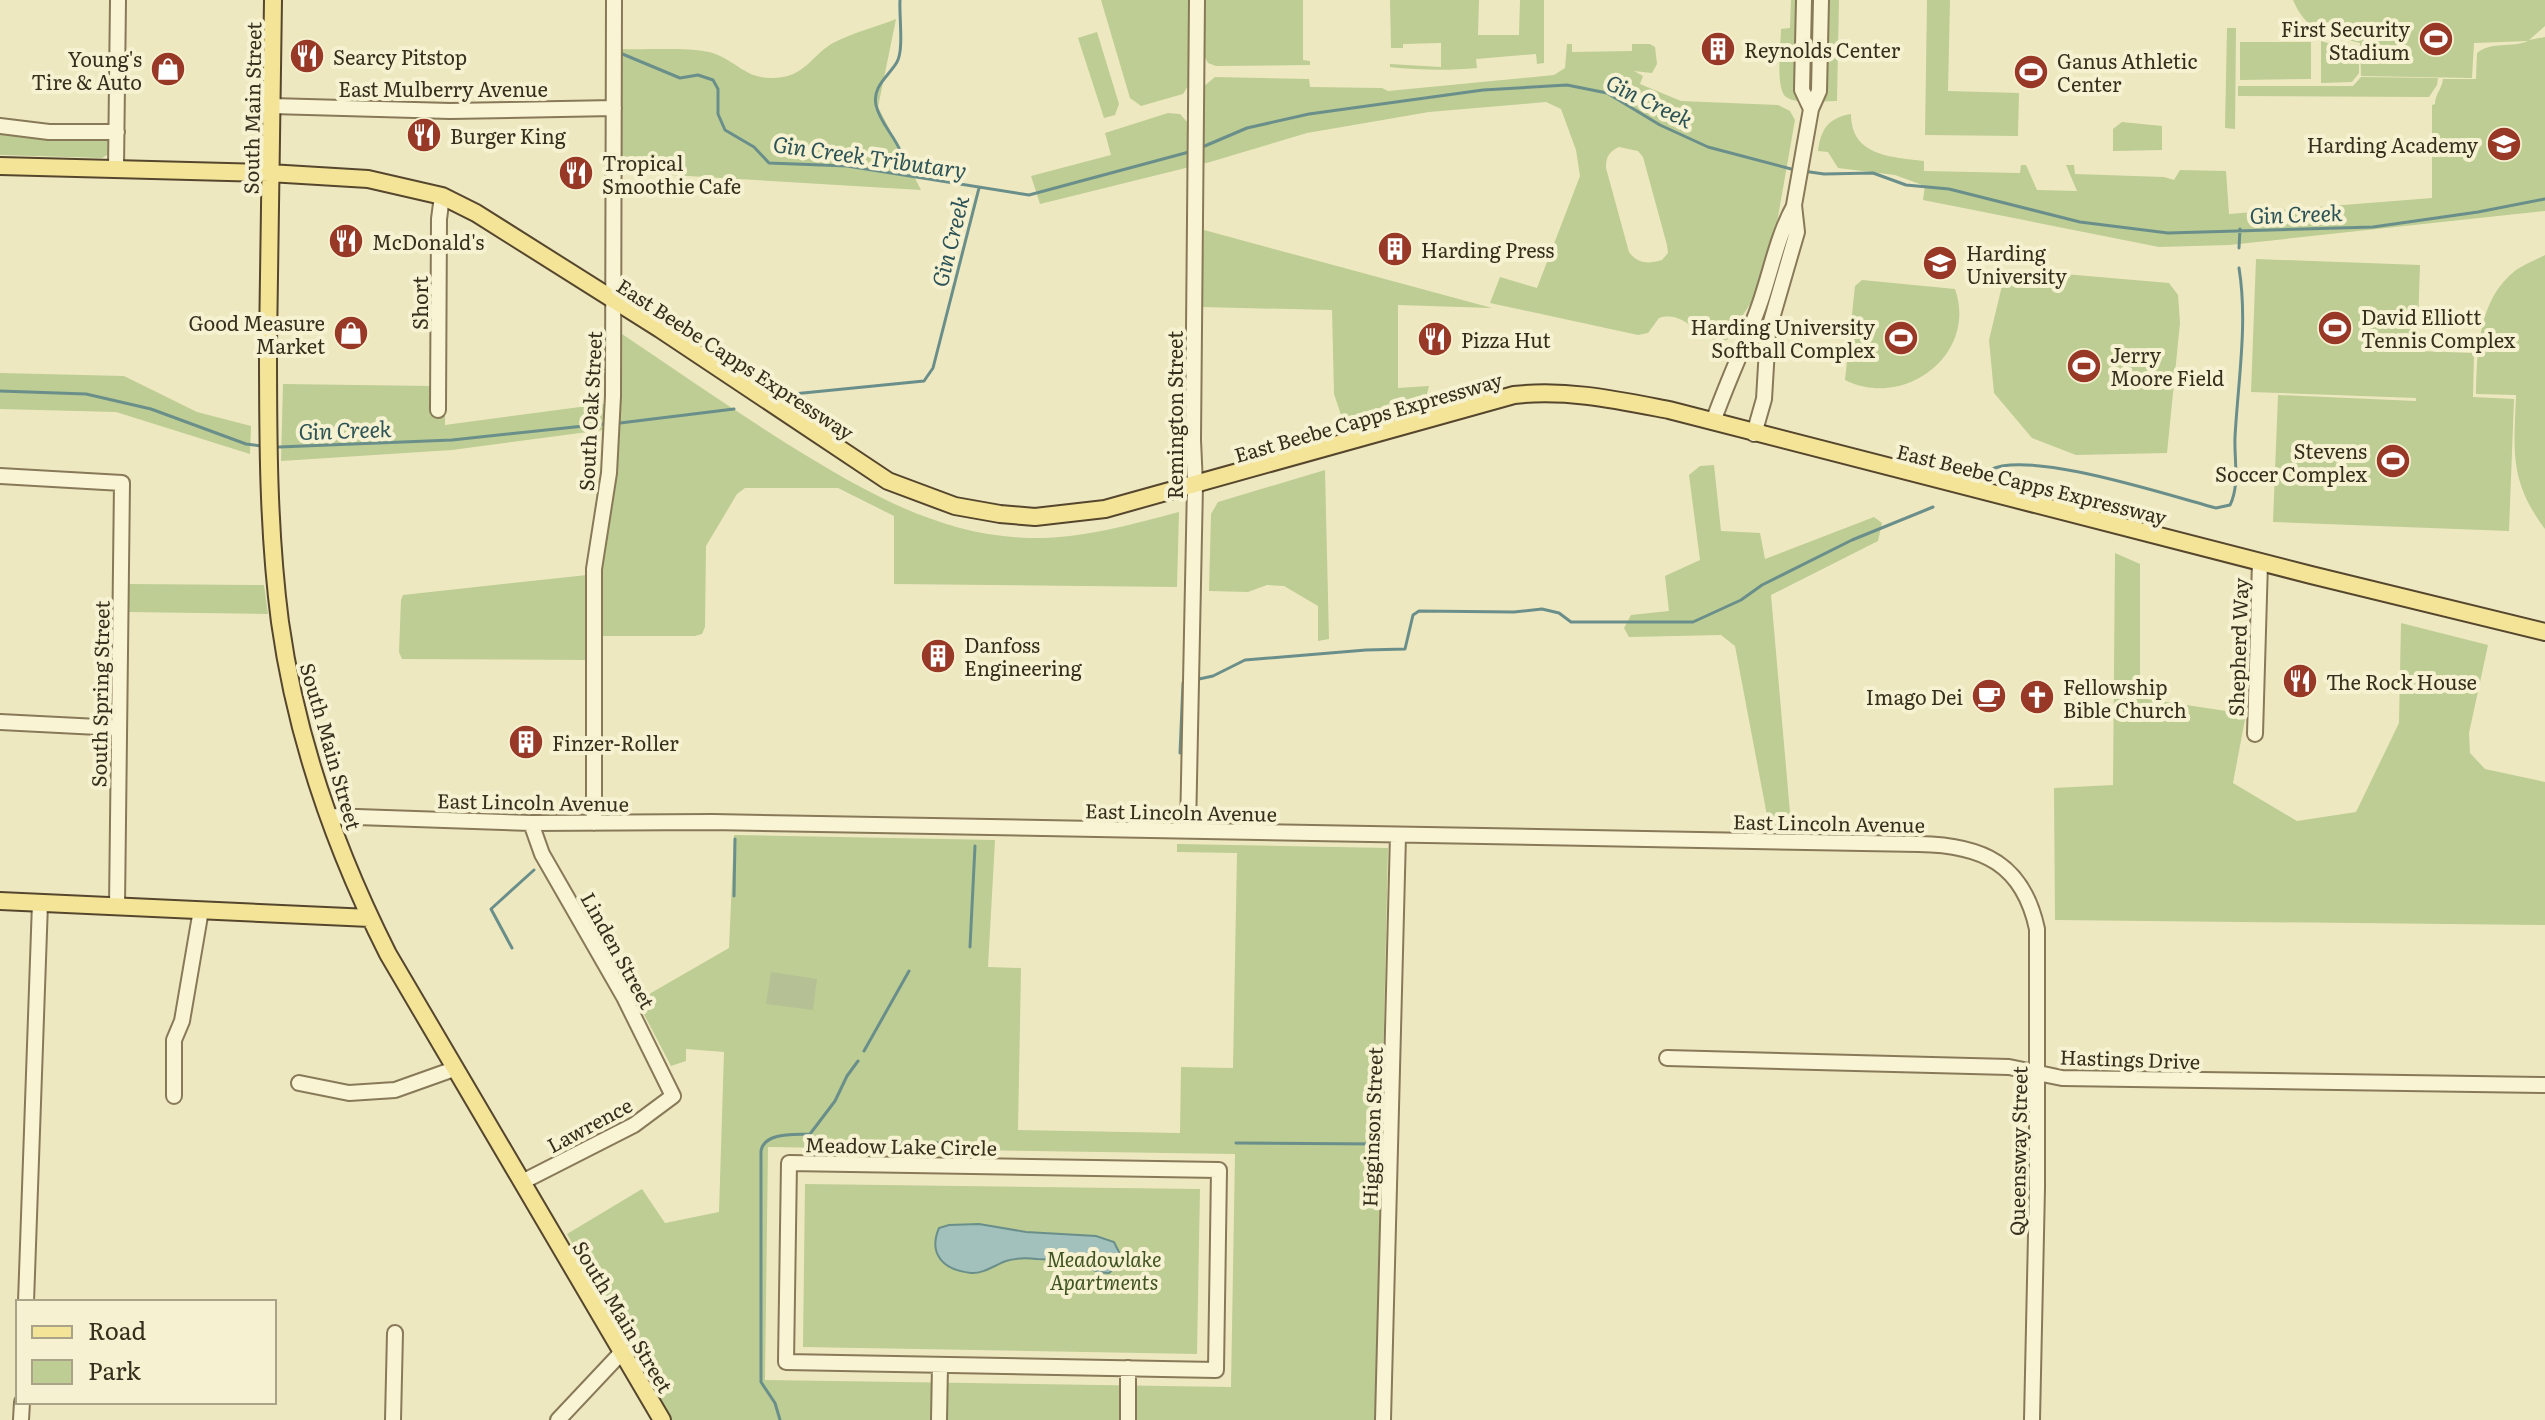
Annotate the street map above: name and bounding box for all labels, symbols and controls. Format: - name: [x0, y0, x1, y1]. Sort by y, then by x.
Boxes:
- place label: First Security Stadium: [2281, 13, 2410, 66]
- sports icon: First Security Stadium: [2417, 20, 2455, 58]
- street label: South Main Street: [234, 21, 268, 195]
- building icon: Reynolds Center: [1699, 30, 1737, 68]
- place label: Reynolds Center: [1744, 34, 1901, 64]
- restaurant icon: Searcy Pitstop: [288, 37, 326, 75]
- place label: Searcy Pitstop: [333, 41, 467, 71]
- place label: Young's Tire & Auto: [31, 43, 142, 96]
- place label: Ganus Athletic Center: [2057, 45, 2198, 98]
- shop icon: Young's Tire & Auto: [149, 50, 187, 88]
- sports icon: Ganus Athletic Center: [2012, 53, 2050, 91]
- water label: Gin Creek: [1601, 65, 1699, 135]
- street label: East Mulberry Avenue: [338, 73, 548, 103]
- restaurant icon: Burger King: [405, 116, 443, 154]
- place label: Burger King: [450, 120, 567, 150]
- school or university icon: Harding Academy: [2485, 125, 2523, 163]
- water label: Gin Creek Tributary: [771, 126, 969, 186]
- place label: Harding Academy: [2307, 129, 2478, 159]
- place label: Tropical Smoothie Cafe: [602, 147, 741, 200]
- restaurant icon: Tropical Smoothie Cafe: [557, 154, 595, 192]
- water label: Gin Creek: [922, 192, 976, 290]
- water label: Gin Creek: [2249, 195, 2343, 231]
- restaurant icon: McDonald's: [327, 222, 365, 260]
- place label: McDonald's: [372, 226, 484, 256]
- building icon: Harding Press: [1376, 230, 1414, 268]
- place label: Harding Press: [1421, 234, 1554, 264]
- place label: Harding University: [1966, 237, 2067, 290]
- school or university icon: Harding University: [1921, 244, 1959, 282]
- street label: East Beebe Capps Expressway: [611, 270, 861, 446]
- street label: Short: [404, 276, 434, 330]
- place label: David Elliott Tennis Complex: [2361, 301, 2516, 354]
- place label: Good Measure Market: [188, 307, 325, 360]
- sports icon: David Elliott Tennis Complex: [2316, 309, 2354, 347]
- place label: Harding University Softball Complex: [1690, 311, 1876, 364]
- shop icon: Good Measure Market: [332, 314, 370, 352]
- sports icon: Harding University Softball Complex: [1882, 319, 1920, 357]
- restaurant icon: Pizza Hut: [1416, 320, 1454, 358]
- place label: Pizza Hut: [1461, 324, 1550, 354]
- street label: South Oak Street: [570, 330, 608, 492]
- street label: Remington Street: [1159, 331, 1189, 499]
- place label: Jerry Moore Field: [2110, 339, 2224, 392]
- sports icon: Jerry Moore Field: [2065, 347, 2103, 385]
- street label: East Beebe Capps Expressway: [1230, 363, 1506, 469]
- water label: Gin Creek: [298, 411, 392, 447]
- street label: East Beebe Capps Expressway: [1894, 435, 2171, 531]
- place label: Stevens Soccer Complex: [2215, 435, 2368, 488]
- sports icon: Stevens Soccer Complex: [2374, 442, 2412, 480]
- street label: Shepherd Way: [2220, 577, 2254, 717]
- street label: South Spring Street: [82, 600, 116, 788]
- place label: Danfoss Engineering: [964, 629, 1083, 682]
- building icon: Danfoss Engineering: [919, 637, 957, 675]
- street label: South Main Street: [294, 659, 370, 833]
- restaurant icon: The Rock House: [2281, 662, 2319, 700]
- place label: The Rock House: [2326, 666, 2477, 696]
- place label: Fellowship Bible Church: [2063, 671, 2187, 724]
- cafe icon: Imago Dei: [1970, 677, 2008, 715]
- church icon: Fellowship Bible Church: [2018, 678, 2056, 716]
- place label: Imago Dei: [1866, 681, 1963, 711]
- building icon: Finzer-Roller: [507, 723, 545, 761]
- place label: Finzer-Roller: [552, 727, 679, 757]
- street label: East Lincoln Avenue: [437, 784, 629, 818]
- street label: East Lincoln Avenue: [1085, 794, 1277, 828]
- street label: East Lincoln Avenue: [1733, 805, 1925, 839]
- street label: Linden Street: [575, 886, 663, 1014]
- street label: Hastings Drive: [2059, 1041, 2201, 1075]
- street label: Higginson Street: [1353, 1046, 1389, 1208]
- street label: Queensway Street: [2001, 1066, 2033, 1236]
- street label: Lawrence: [541, 1089, 637, 1159]
- street label: Meadow Lake Circle: [805, 1128, 997, 1162]
- street label: South Main Street: [567, 1234, 681, 1398]
- park label: Meadowlake Apartments: [1046, 1243, 1162, 1296]
- legend: [16, 1300, 276, 1404]
- text: Road: [88, 1312, 147, 1347]
- text: Park: [88, 1352, 141, 1387]

